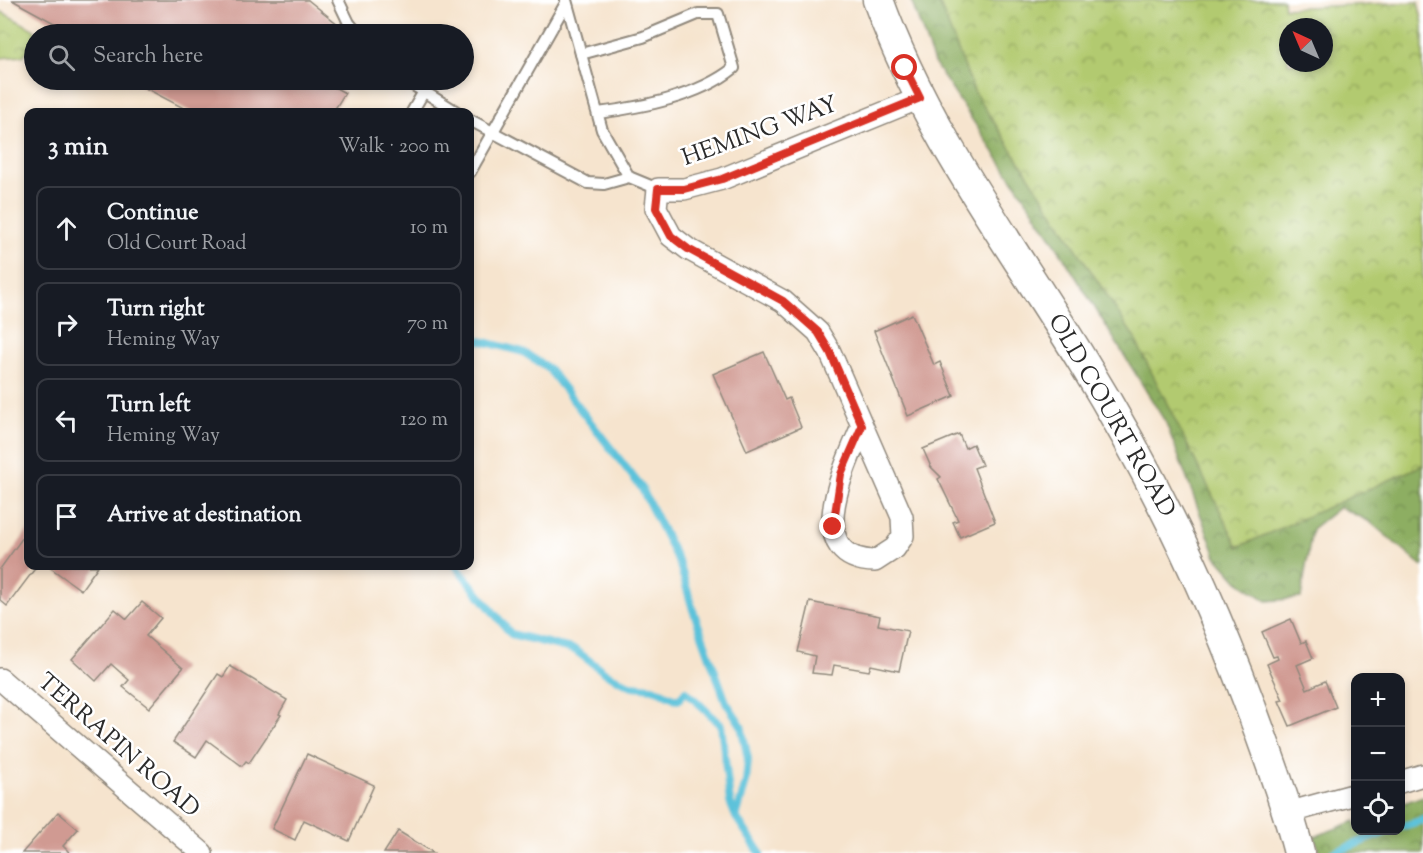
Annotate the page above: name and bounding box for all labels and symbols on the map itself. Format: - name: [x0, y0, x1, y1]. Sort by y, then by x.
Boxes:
- north arrow: [1279, 18, 1333, 72]
- route start: [891, 54, 917, 80]
- street label: HEMING WAY: [677, 88, 843, 176]
- street label: OLD COURT ROAD: [1039, 308, 1183, 524]
- route end: [819, 513, 845, 539]
- street label: TERRAPIN ROAD: [29, 666, 207, 826]

